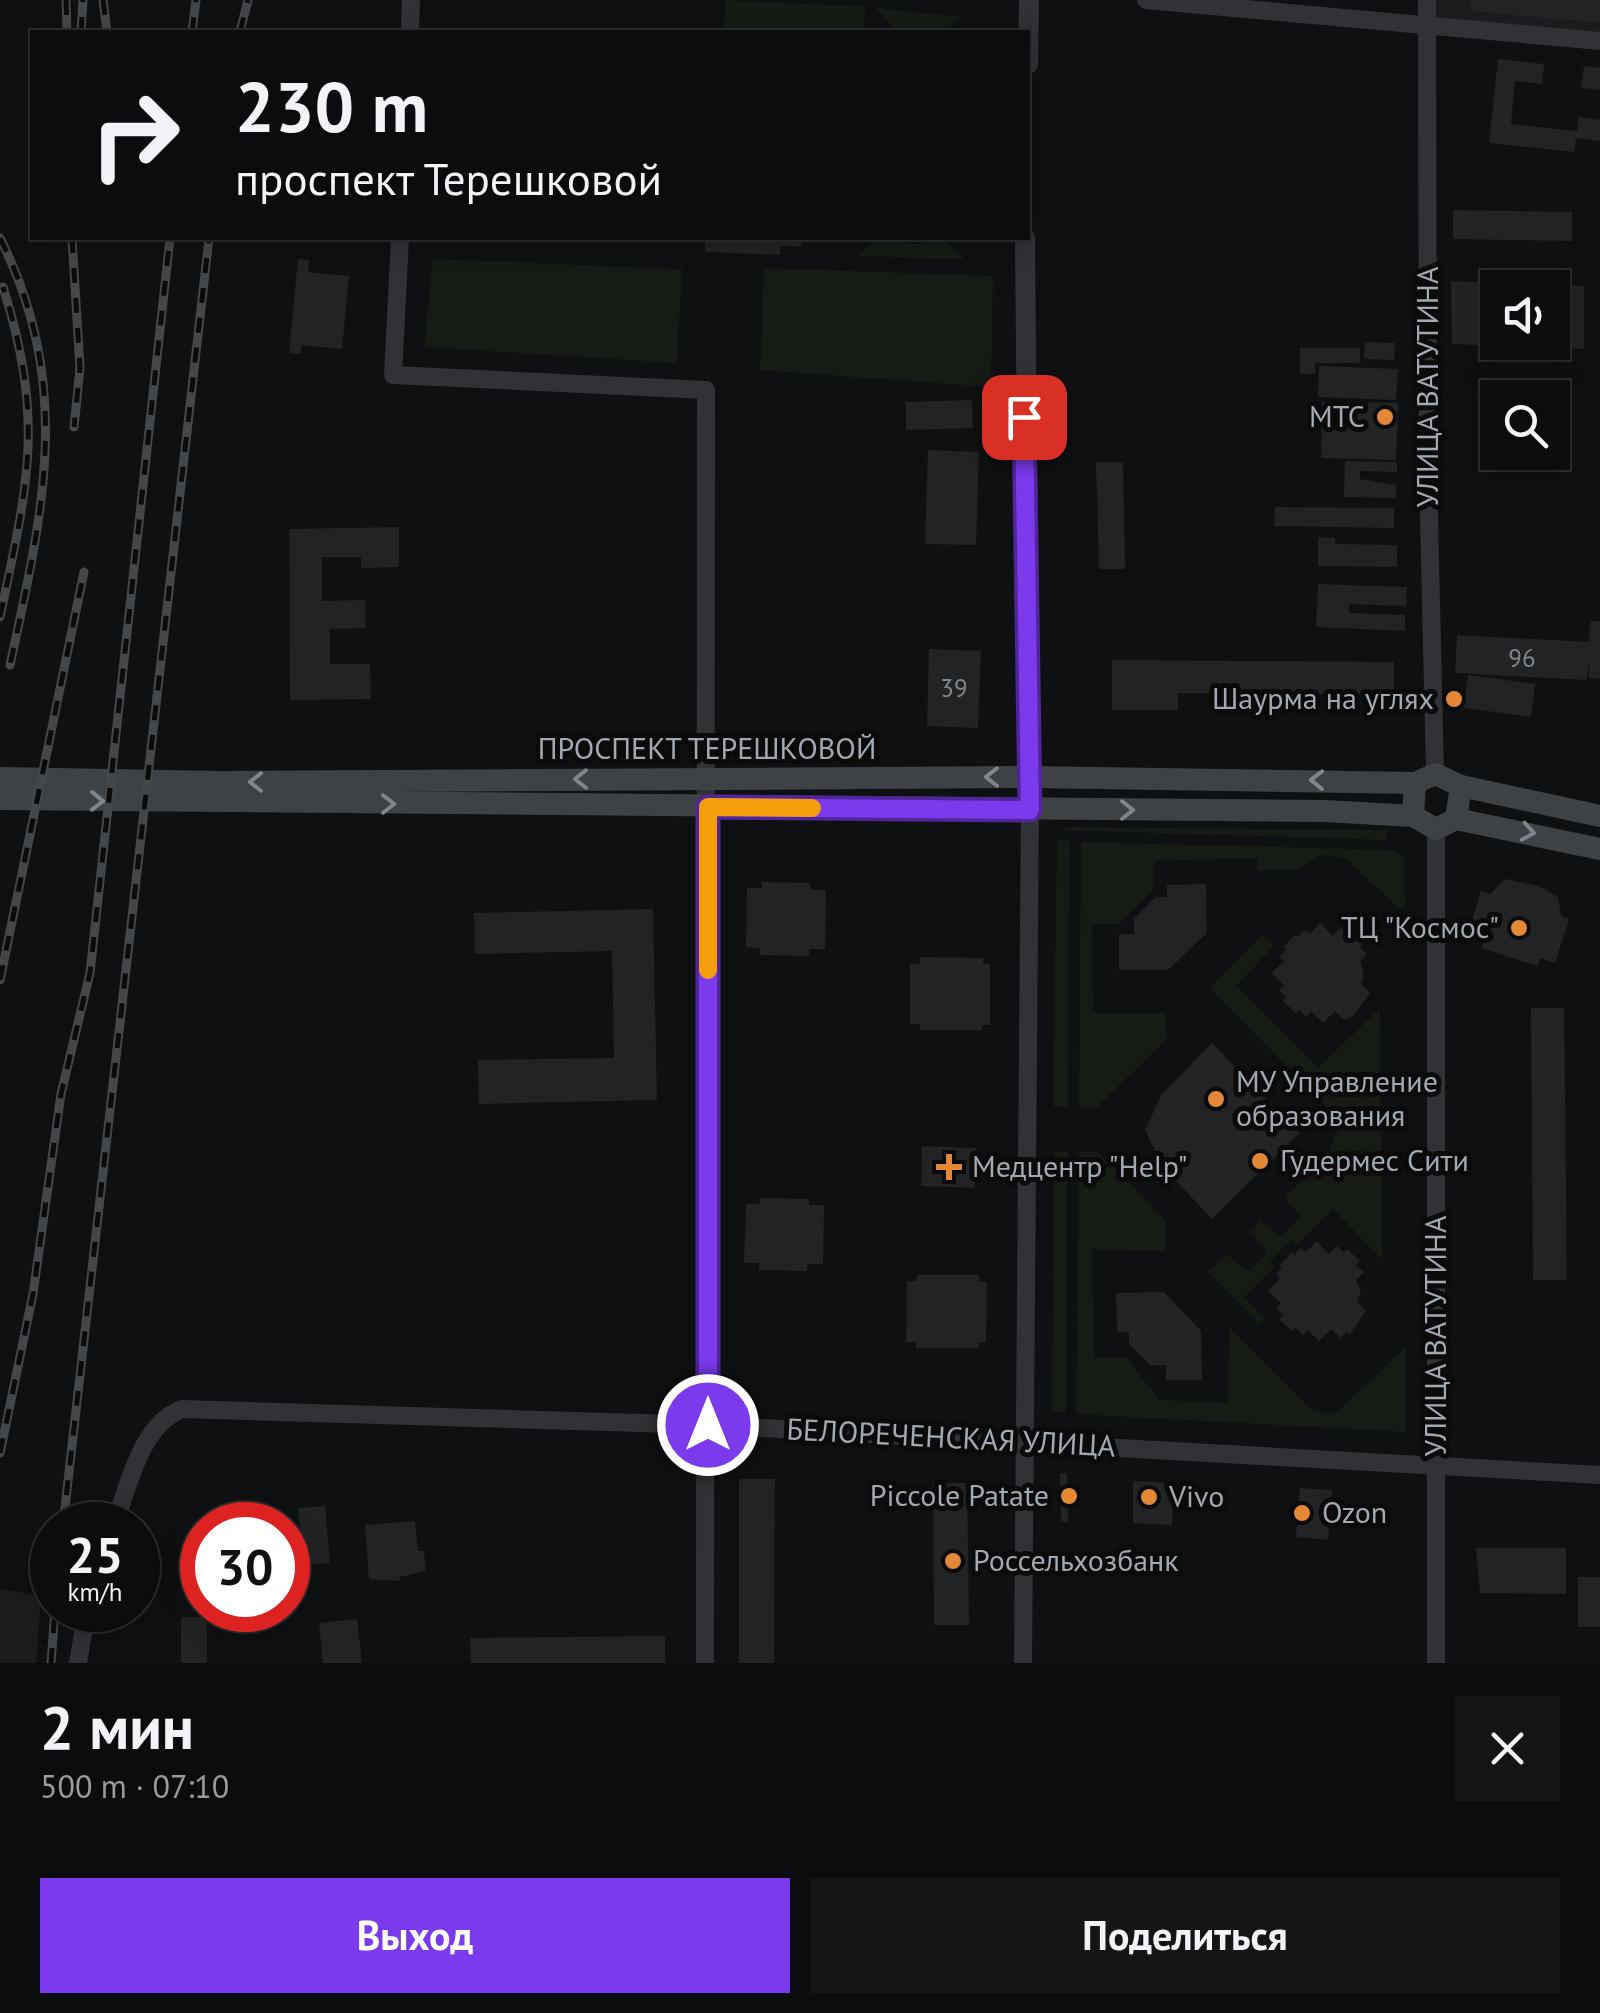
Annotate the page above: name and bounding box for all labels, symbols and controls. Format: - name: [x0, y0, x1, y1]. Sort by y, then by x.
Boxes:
- text: 230 m: [235, 61, 428, 151]
- icon: right: [70, 70, 200, 200]
- text: проспект Терешковой: [235, 149, 662, 207]
- street label: УЛИЦА ВАТУТИНА: [1407, 266, 1446, 508]
- map controls: [1480, 270, 1570, 470]
- button: sound: [1480, 270, 1570, 360]
- pin: [982, 375, 1067, 460]
- button: search: [1480, 380, 1570, 470]
- icon: arrive: [997, 390, 1052, 445]
- place label: МТС: [1309, 396, 1365, 435]
- marker: МТС: [1374, 406, 1396, 428]
- house number: 96: [1508, 642, 1536, 674]
- house number: 39: [940, 672, 968, 704]
- place label: Шаурма на углях: [1212, 678, 1434, 717]
- marker: Шаурма на углях: [1443, 688, 1465, 710]
- street label: ПРОСПЕКТ ТЕРЕШКОВОЙ: [538, 728, 876, 767]
- one-way arrow: [984, 766, 1000, 788]
- one-way arrow: [573, 769, 589, 790]
- one-way arrow: [1309, 769, 1325, 790]
- one-way arrow: [248, 771, 264, 792]
- one-way arrow: [90, 790, 106, 811]
- one-way arrow: [380, 793, 396, 815]
- one-way arrow: [1120, 799, 1135, 821]
- one-way arrow: [1520, 821, 1537, 842]
- place label: ТЦ "Космос": [1341, 907, 1499, 946]
- marker: ТЦ "Космос": [1508, 917, 1530, 939]
- place label: МУ Управление образования: [1236, 1061, 1438, 1134]
- marker: МУ Управление образования: [1205, 1088, 1227, 1110]
- place label: Гудермес Сити: [1280, 1140, 1469, 1179]
- place label: Медцентр "Help": [972, 1146, 1187, 1185]
- marker: Гудермес Сити: [1249, 1150, 1271, 1172]
- marker: Медцентр "Help": [936, 1154, 962, 1180]
- street label: УЛИЦА ВАТУТИНА: [1415, 1215, 1454, 1457]
- position arrow: [656, 1373, 760, 1477]
- street label: БЕЛОРЕЧЕНСКАЯ УЛИЦА: [786, 1408, 1117, 1465]
- place label: Piccole Patate: [870, 1475, 1049, 1514]
- place label: Vivo: [1168, 1476, 1224, 1515]
- marker: Piccole Patate: [1058, 1485, 1080, 1507]
- marker: Vivo: [1138, 1486, 1160, 1508]
- place label: Ozon: [1322, 1492, 1387, 1531]
- speed limit sign: 30: [180, 1502, 310, 1632]
- marker: Ozon: [1291, 1502, 1313, 1524]
- text: 25: [67, 1522, 123, 1587]
- place label: Россельхозбанк: [973, 1540, 1179, 1579]
- marker: Россельхозбанк: [942, 1550, 964, 1572]
- text: km/h: [68, 1576, 122, 1608]
- text: 2 мин: [40, 1688, 194, 1766]
- button: close: [1455, 1696, 1560, 1801]
- text: 500 m · 07:10: [40, 1765, 229, 1807]
- button: Выход: [40, 1878, 790, 1993]
- button: Поделиться: [810, 1878, 1560, 1993]

